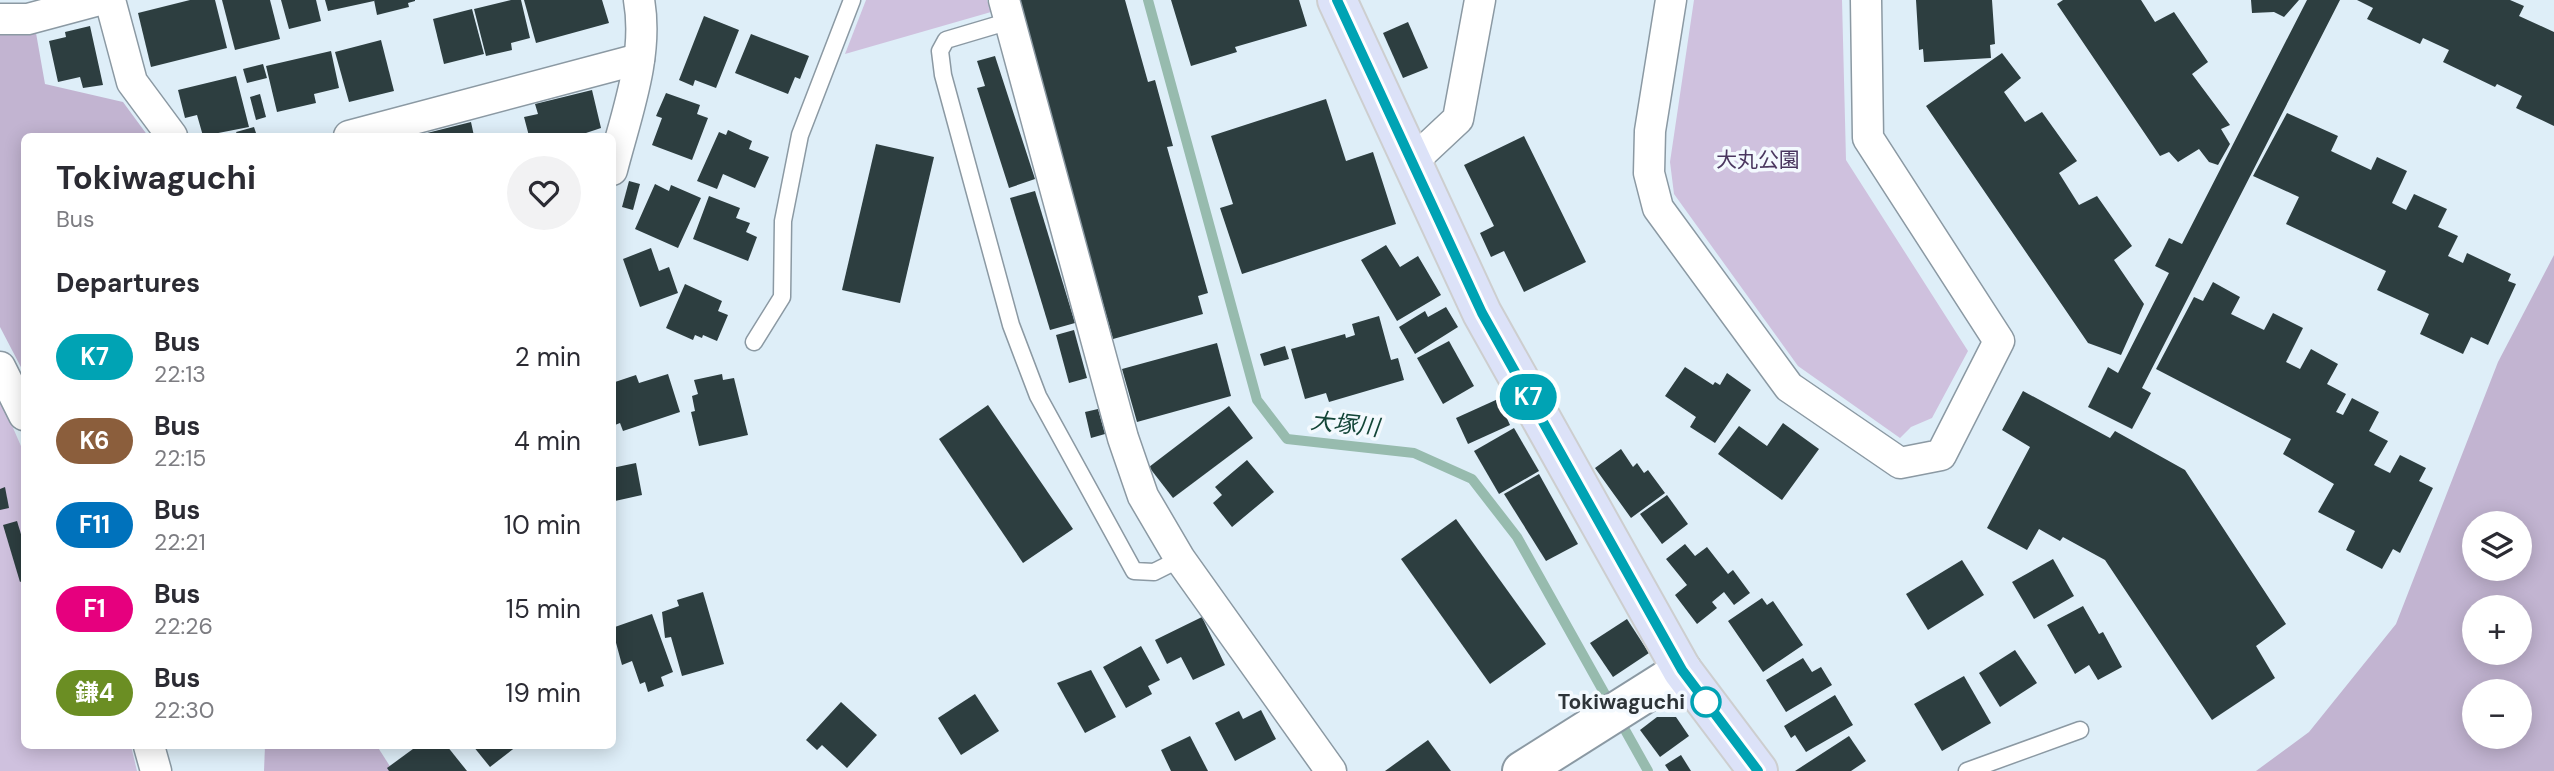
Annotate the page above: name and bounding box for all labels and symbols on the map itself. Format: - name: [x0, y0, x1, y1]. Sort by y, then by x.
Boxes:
- park label: 大丸公園: [1716, 146, 1800, 174]
- line badge: K7: [1496, 374, 1560, 420]
- water label: 大塚川: [1309, 405, 1384, 443]
- marker: Tokiwaguchi: [1691, 687, 1721, 717]
- place label: Tokiwaguchi: [1558, 688, 1685, 716]

